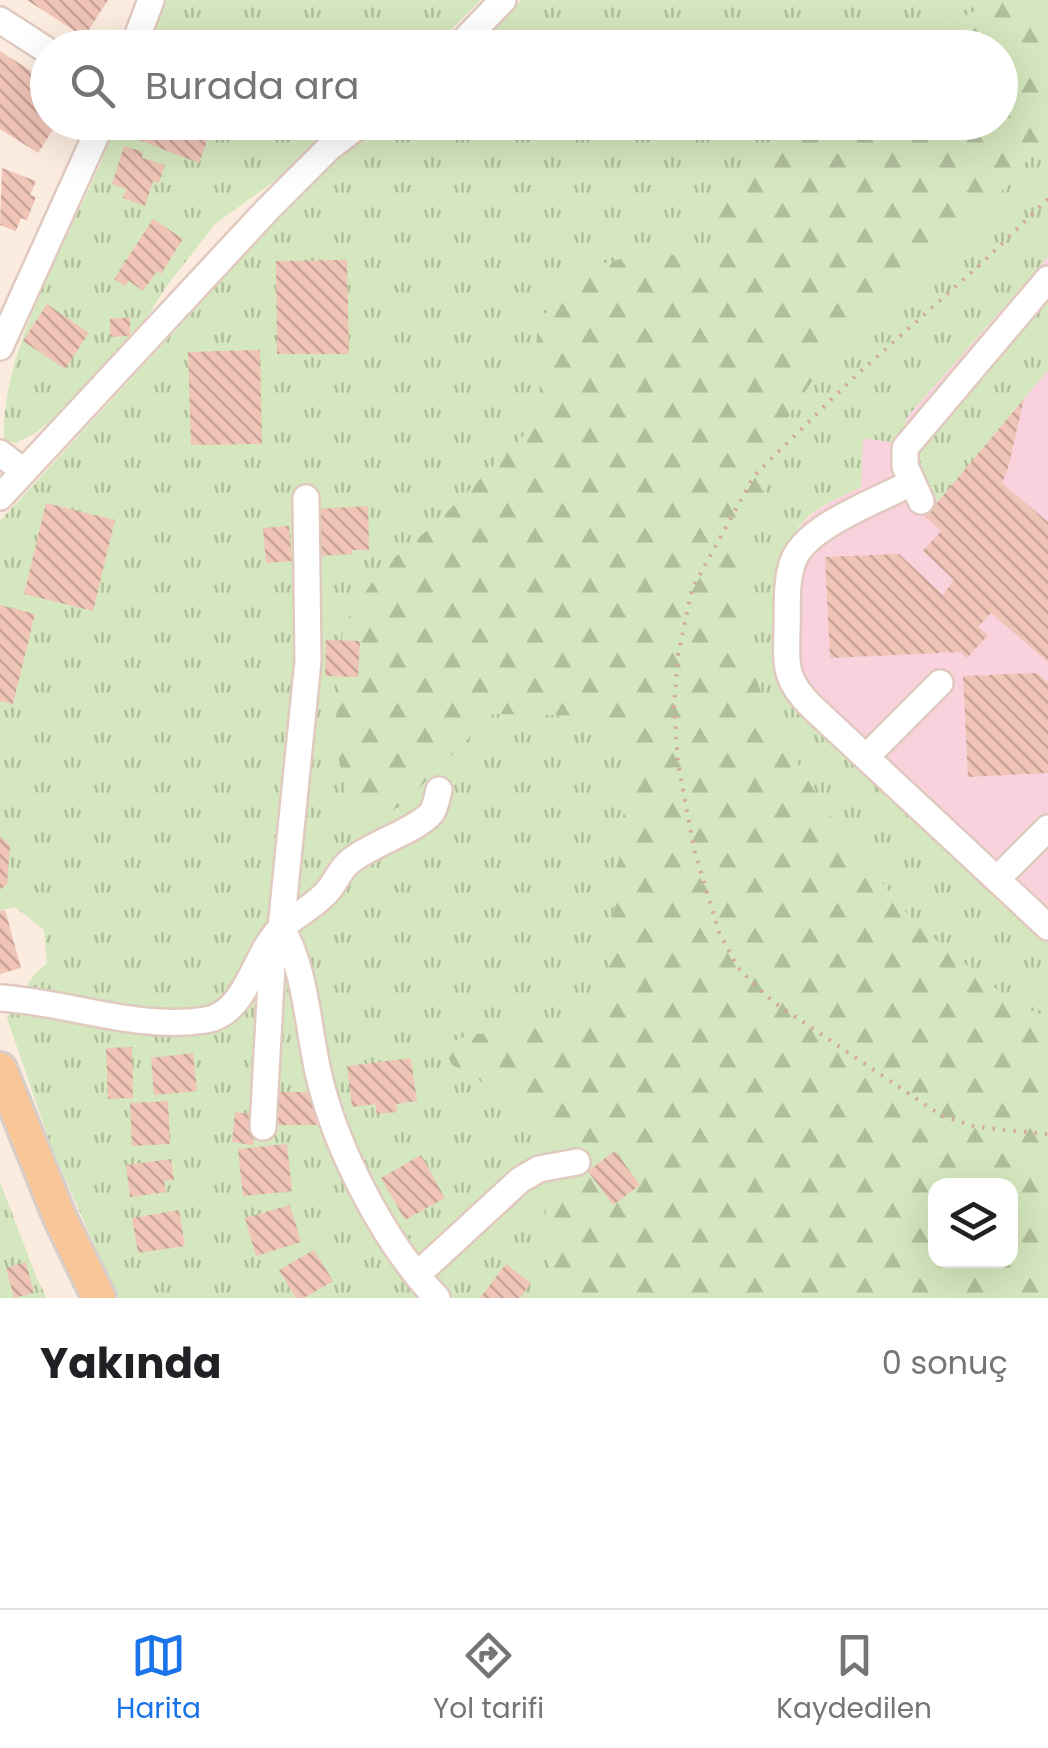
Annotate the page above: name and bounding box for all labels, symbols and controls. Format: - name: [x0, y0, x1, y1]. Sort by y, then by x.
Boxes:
- search box: [30, 30, 1018, 140]
- icon: search: [65, 58, 120, 113]
- text: Burada ara: [145, 59, 360, 112]
- map controls: [928, 1178, 1018, 1268]
- button: layers: [928, 1178, 1018, 1268]
- text: Yakında: [40, 1334, 221, 1393]
- text: 0 sonuç: [882, 1340, 1008, 1385]
- tab: Harita: [116, 1628, 201, 1730]
- tab: Yol tarifi: [433, 1628, 544, 1730]
- tab: Kaydedilen: [776, 1628, 932, 1730]

